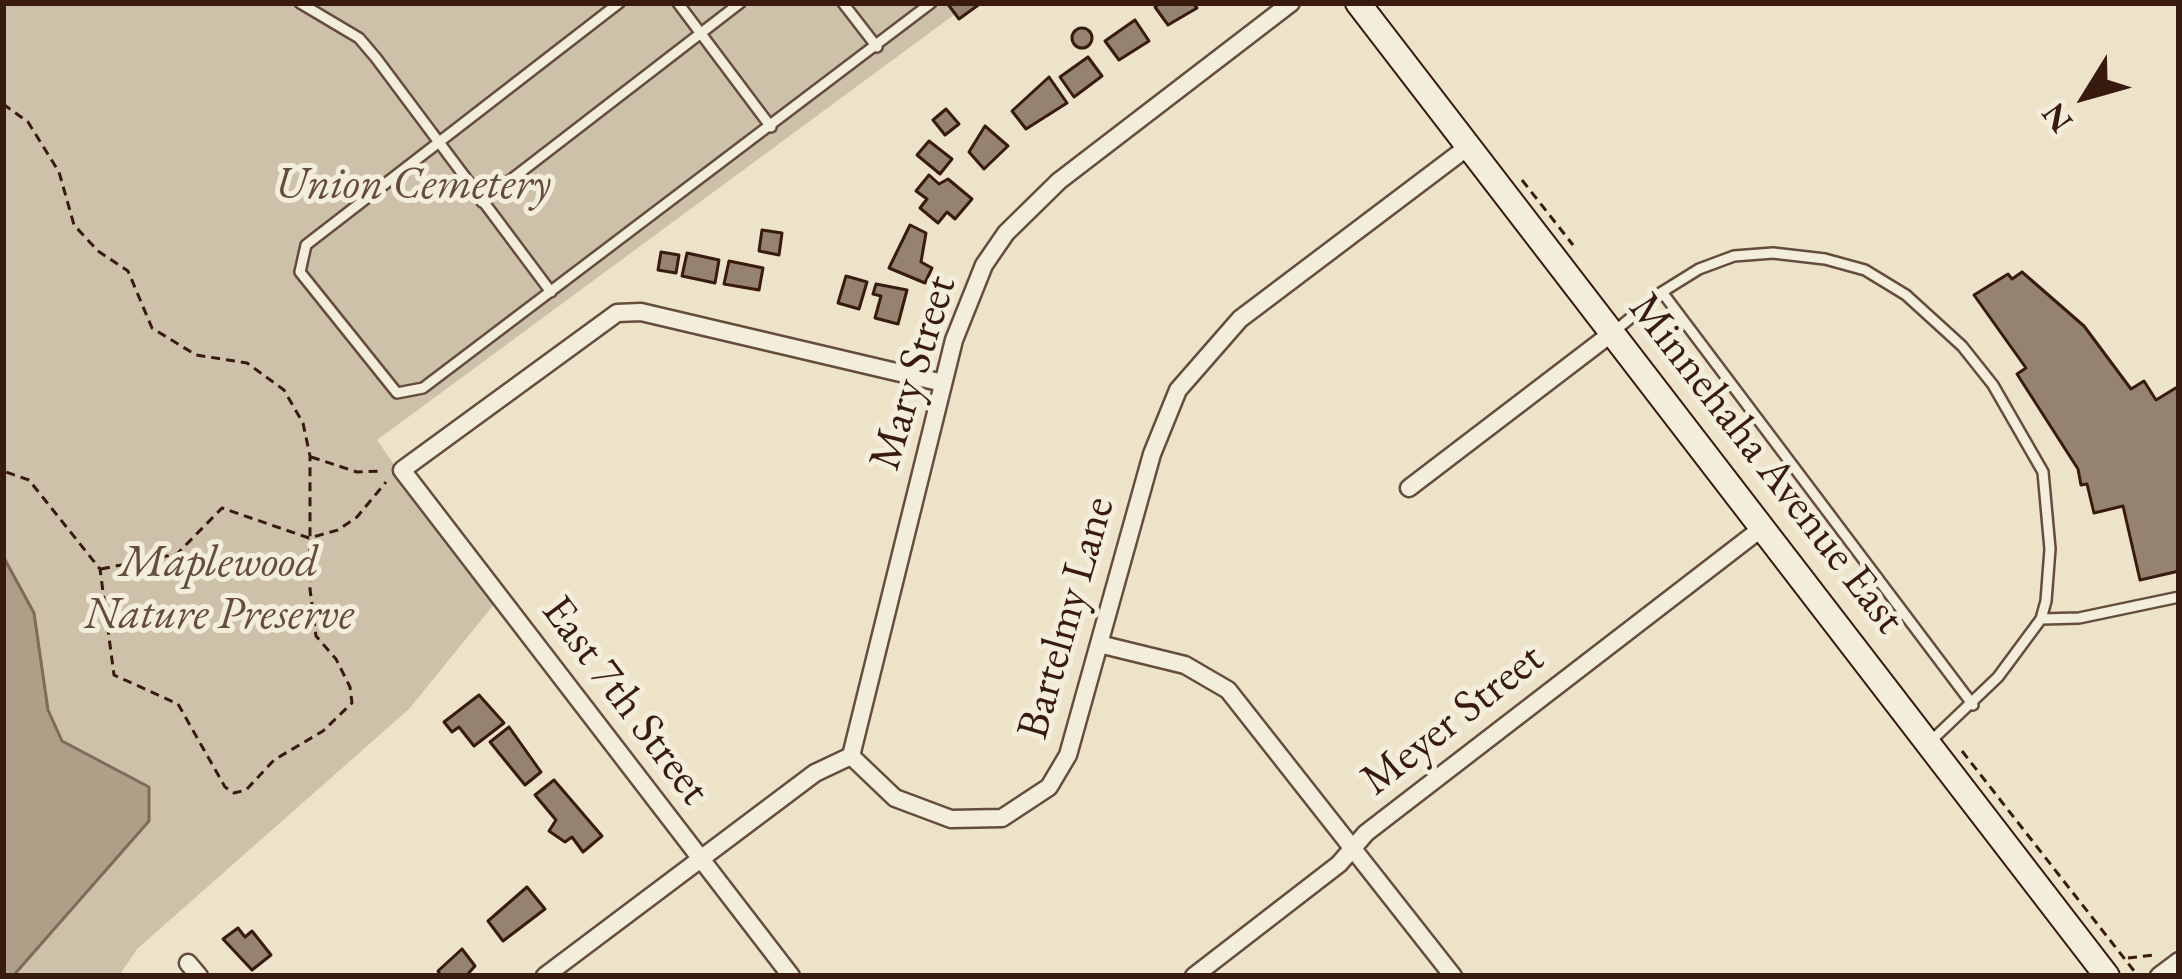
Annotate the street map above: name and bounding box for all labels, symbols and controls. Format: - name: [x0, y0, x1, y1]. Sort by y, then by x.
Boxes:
- north arrow: [2026, 36, 2146, 156]
- text: N: [2032, 94, 2082, 142]
- park label: Union Cemetery: [275, 159, 551, 213]
- street label: Mary Street: [859, 269, 969, 477]
- street label: Minnehaha Avenue East: [1616, 283, 1916, 645]
- street label: Bartelmy Lane: [1007, 491, 1127, 745]
- park label: Maplewood Nature Preserve: [84, 537, 354, 643]
- street label: East 7th Street: [529, 586, 721, 816]
- street label: Meyer Street: [1351, 632, 1555, 808]

